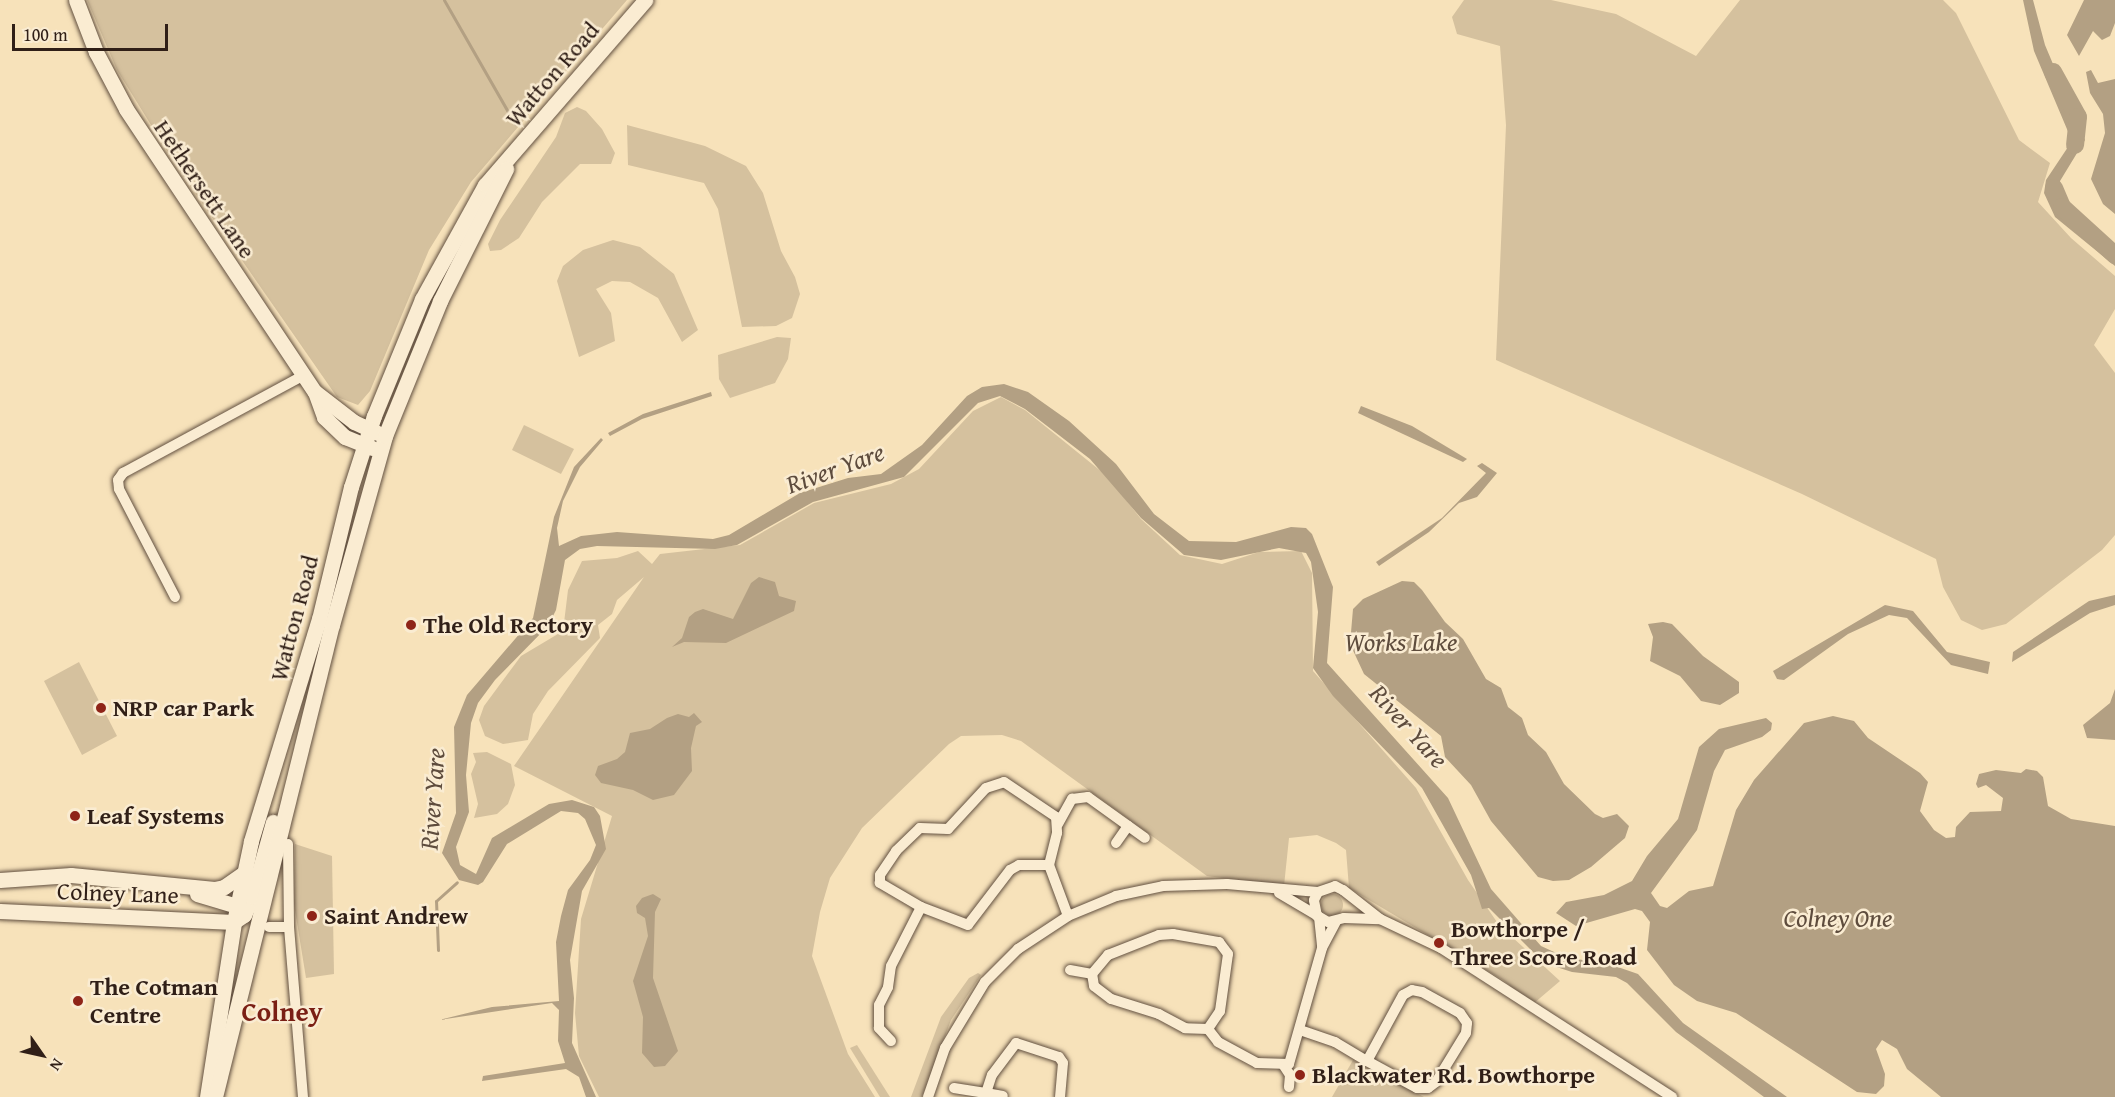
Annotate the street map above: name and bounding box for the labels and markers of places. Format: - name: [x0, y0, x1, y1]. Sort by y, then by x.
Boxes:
- place label: The Old Rectory: [423, 611, 593, 639]
- marker: The Old Rectory: [404, 618, 418, 632]
- place label: NRP car Park: [113, 694, 254, 722]
- marker: NRP car Park: [94, 701, 108, 715]
- place label: Leaf Systems: [87, 802, 224, 830]
- marker: Leaf Systems: [68, 809, 82, 823]
- place label: Saint Andrew: [324, 902, 468, 930]
- marker: Saint Andrew: [305, 909, 319, 923]
- place label: Bowthorpe / Three Score Road: [1451, 915, 1637, 971]
- marker: Bowthorpe / Three Score Road: [1432, 936, 1446, 950]
- place label: The Cotman Centre: [90, 973, 218, 1029]
- marker: The Cotman Centre: [71, 994, 85, 1008]
- place label: Blackwater Rd. Bowthorpe: [1312, 1061, 1595, 1089]
- marker: Blackwater Rd. Bowthorpe: [1293, 1068, 1307, 1082]

